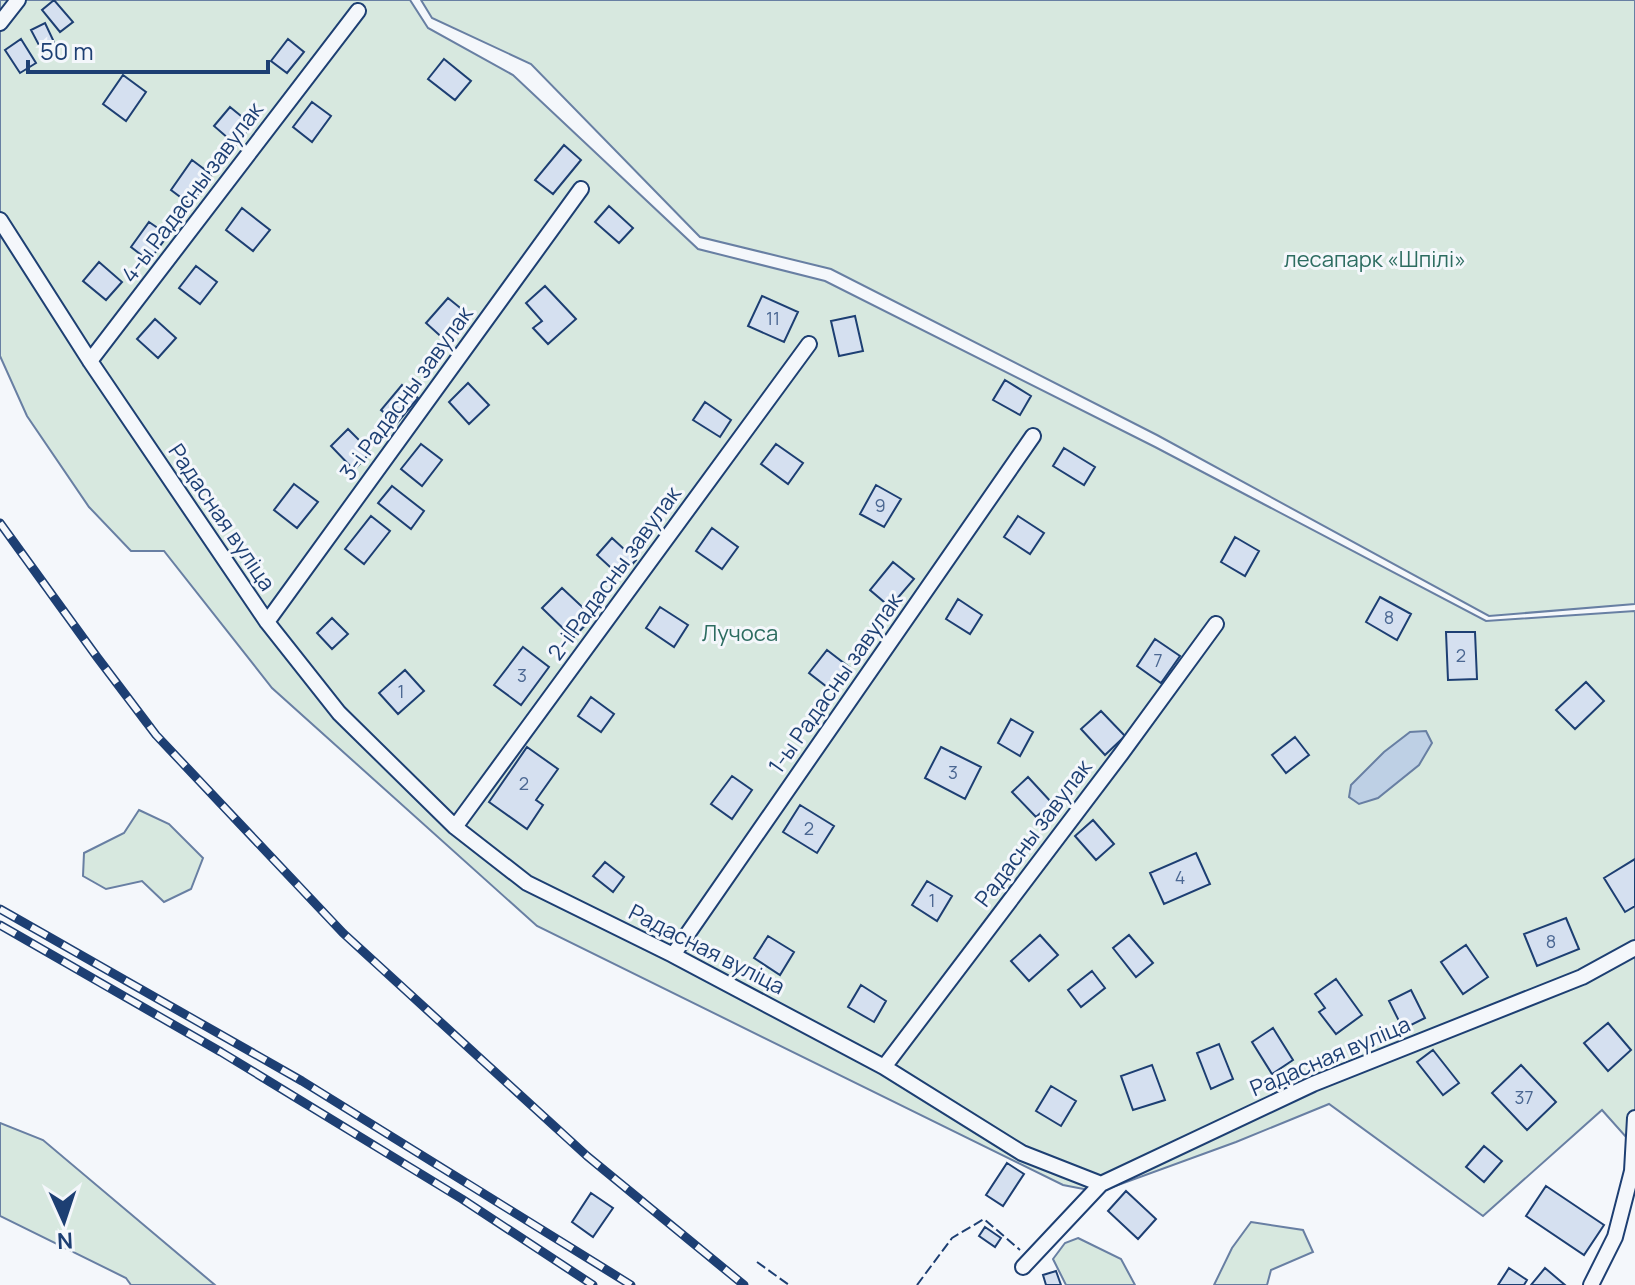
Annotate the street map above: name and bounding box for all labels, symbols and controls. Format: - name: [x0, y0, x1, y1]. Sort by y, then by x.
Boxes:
- scale bar: [28, 24, 268, 74]
- text: 50 m: [40, 34, 94, 67]
- street label: 4-ы Радасны завулак: [114, 95, 270, 288]
- park label: лесапарк «Шпілі»: [1284, 244, 1466, 274]
- street label: 3-і Радасны завулак: [333, 299, 480, 486]
- house number: 11: [766, 306, 780, 330]
- street label: Радасная вуліца: [162, 438, 282, 596]
- street label: 2-і Радасны завулак: [541, 479, 688, 666]
- house number: 9: [874, 493, 886, 517]
- street label: 1-ы Радасны завулак: [761, 586, 909, 779]
- house number: 8: [1384, 605, 1394, 629]
- park label: Лучоса: [702, 618, 778, 648]
- house number: 2: [1456, 643, 1466, 667]
- house number: 7: [1153, 648, 1163, 672]
- house number: 3: [517, 663, 527, 687]
- house number: 1: [397, 679, 405, 703]
- street label: Радасны завулак: [968, 752, 1099, 913]
- house number: 3: [948, 760, 958, 784]
- house number: 2: [519, 771, 529, 795]
- house number: 2: [804, 816, 814, 840]
- house number: 4: [1175, 865, 1185, 889]
- house number: 1: [928, 888, 936, 912]
- street label: Радасная вуліца: [624, 897, 790, 1001]
- house number: 8: [1546, 929, 1556, 953]
- street label: Радасная вуліца: [1245, 1009, 1415, 1103]
- house number: 37: [1515, 1085, 1534, 1109]
- north arrow: [24, 1181, 104, 1261]
- text: N: [56, 1226, 74, 1256]

